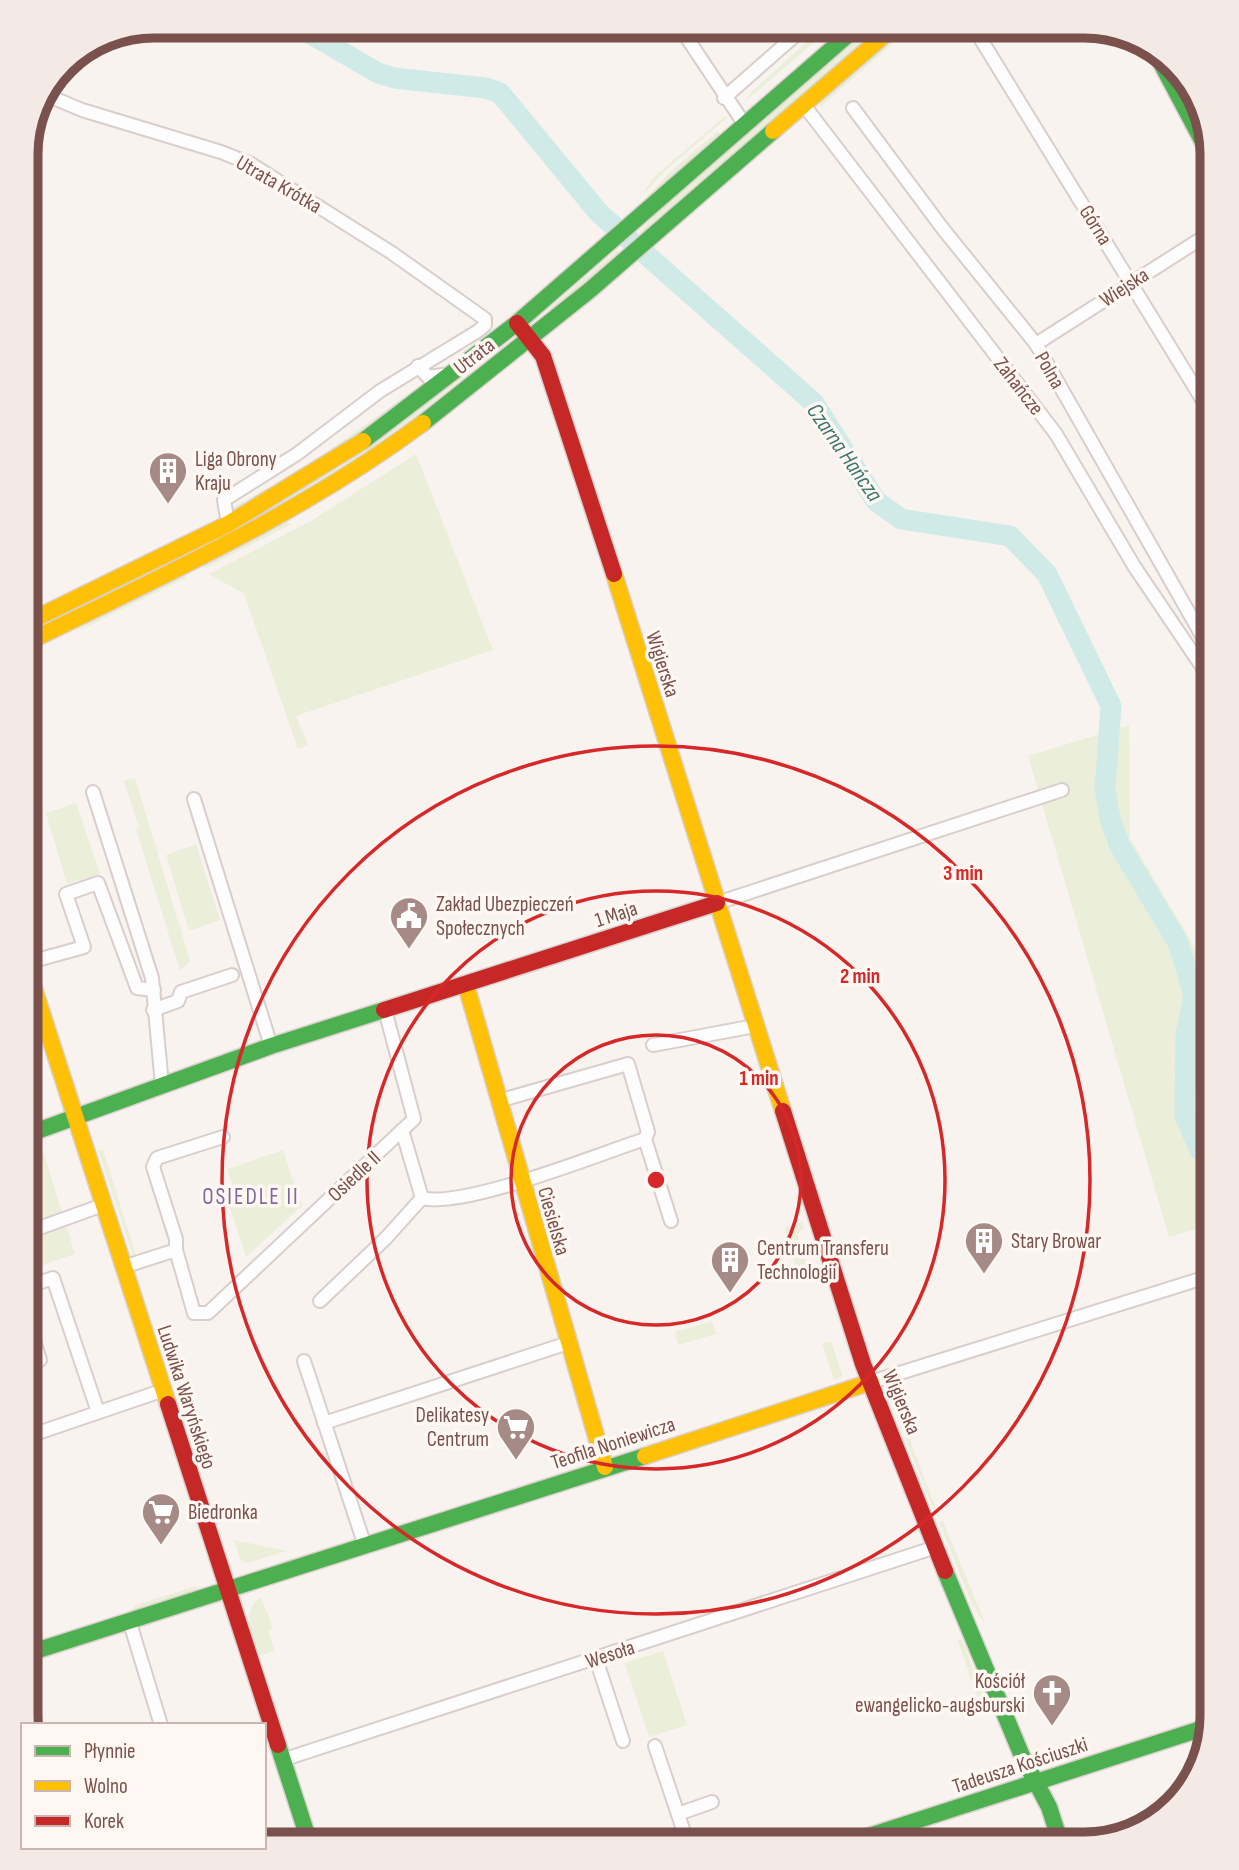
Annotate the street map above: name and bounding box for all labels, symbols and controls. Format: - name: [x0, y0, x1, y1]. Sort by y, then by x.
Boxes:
- street label: Utrata Krótka: [232, 150, 326, 219]
- street label: Górna: [1074, 201, 1117, 250]
- street label: Wiejska: [1095, 262, 1153, 312]
- street label: Utrata: [449, 333, 500, 380]
- street label: Polna: [1029, 347, 1070, 393]
- street label: Zahańcze: [988, 352, 1049, 420]
- water label: Czarna Hańcza: [800, 398, 889, 508]
- place label: Liga Obrony Kraju: [195, 447, 277, 496]
- building icon: Liga Obrony Kraju: [147, 450, 189, 505]
- street label: Wigierska: [640, 628, 685, 700]
- text: 3 min: [943, 861, 983, 886]
- place label: Zakład Ubezpieczeń Społecznych: [436, 892, 574, 941]
- public building icon: Zakład Ubezpieczeń Społecznych: [388, 895, 430, 950]
- street label: 1 Maja: [592, 896, 641, 933]
- text: 2 min: [840, 964, 880, 989]
- text: 1 min: [739, 1066, 779, 1091]
- street label: Osiedle II: [323, 1146, 386, 1207]
- centre of rings: [644, 1168, 668, 1192]
- district label: OSIEDLE II: [202, 1183, 300, 1211]
- street label: Ciesielska: [532, 1184, 575, 1258]
- building icon: Stary Browar: [963, 1220, 1005, 1275]
- place label: Stary Browar: [1011, 1229, 1101, 1254]
- place label: Centrum Transferu Technologii: [757, 1236, 889, 1285]
- building icon: Centrum Transferu Technologii: [709, 1239, 751, 1294]
- street label: Ludwika Waryńskiego: [151, 1322, 222, 1472]
- street label: Wigierska: [877, 1366, 926, 1438]
- place label: Delikatesy Centrum: [416, 1403, 489, 1452]
- supermarket icon: Delikatesy Centrum: [495, 1406, 537, 1461]
- street label: Teofila Noniewicza: [548, 1412, 678, 1475]
- supermarket icon: Biedronka: [140, 1491, 182, 1546]
- place label: Biedronka: [188, 1500, 258, 1525]
- street label: Wesoła: [583, 1635, 638, 1674]
- place label: Kościół ewangelicko-augsburski: [855, 1669, 1025, 1718]
- church icon: Kościół ewangelicko-augsburski: [1031, 1672, 1073, 1727]
- legend: [21, 1723, 266, 1849]
- street label: Tadeusza Kościuszki: [949, 1732, 1091, 1799]
- text: Płynnie: [84, 1739, 136, 1764]
- text: Wolno: [84, 1774, 128, 1799]
- text: Korek: [84, 1809, 124, 1834]

